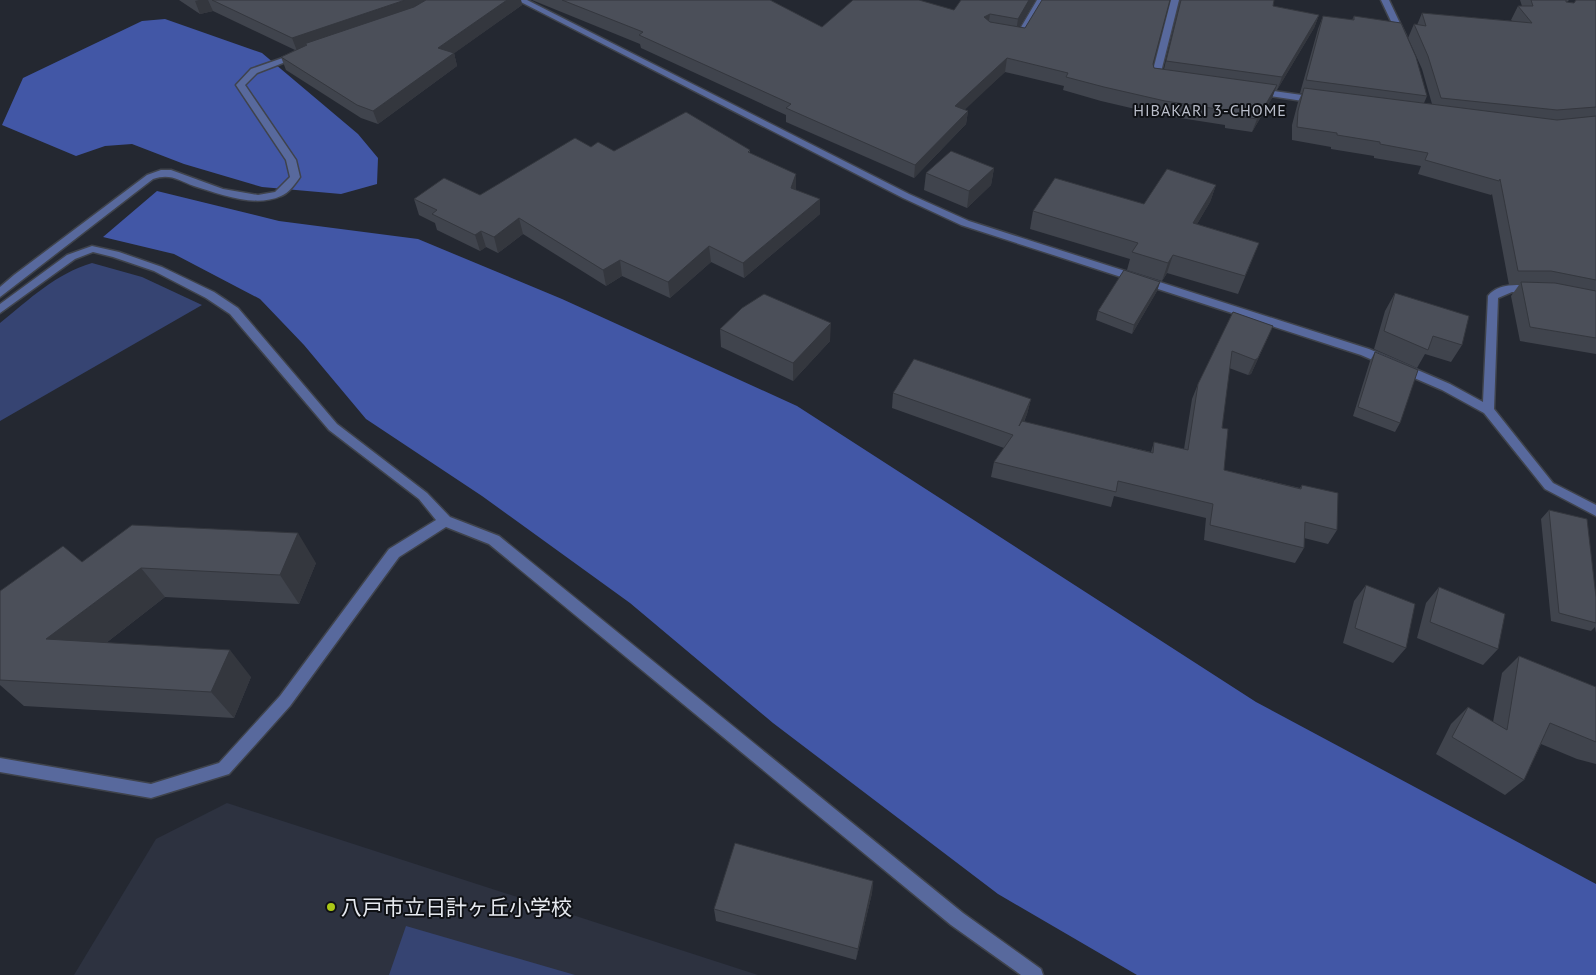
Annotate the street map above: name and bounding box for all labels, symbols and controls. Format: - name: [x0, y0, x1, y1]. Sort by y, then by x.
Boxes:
- district label: HIBAKARI 3-CHOME: [1133, 100, 1287, 120]
- place label: 八戸市立日計ヶ丘小学校: [341, 894, 572, 921]
- marker: 八戸市立日計ヶ丘小学校: [325, 901, 337, 913]

